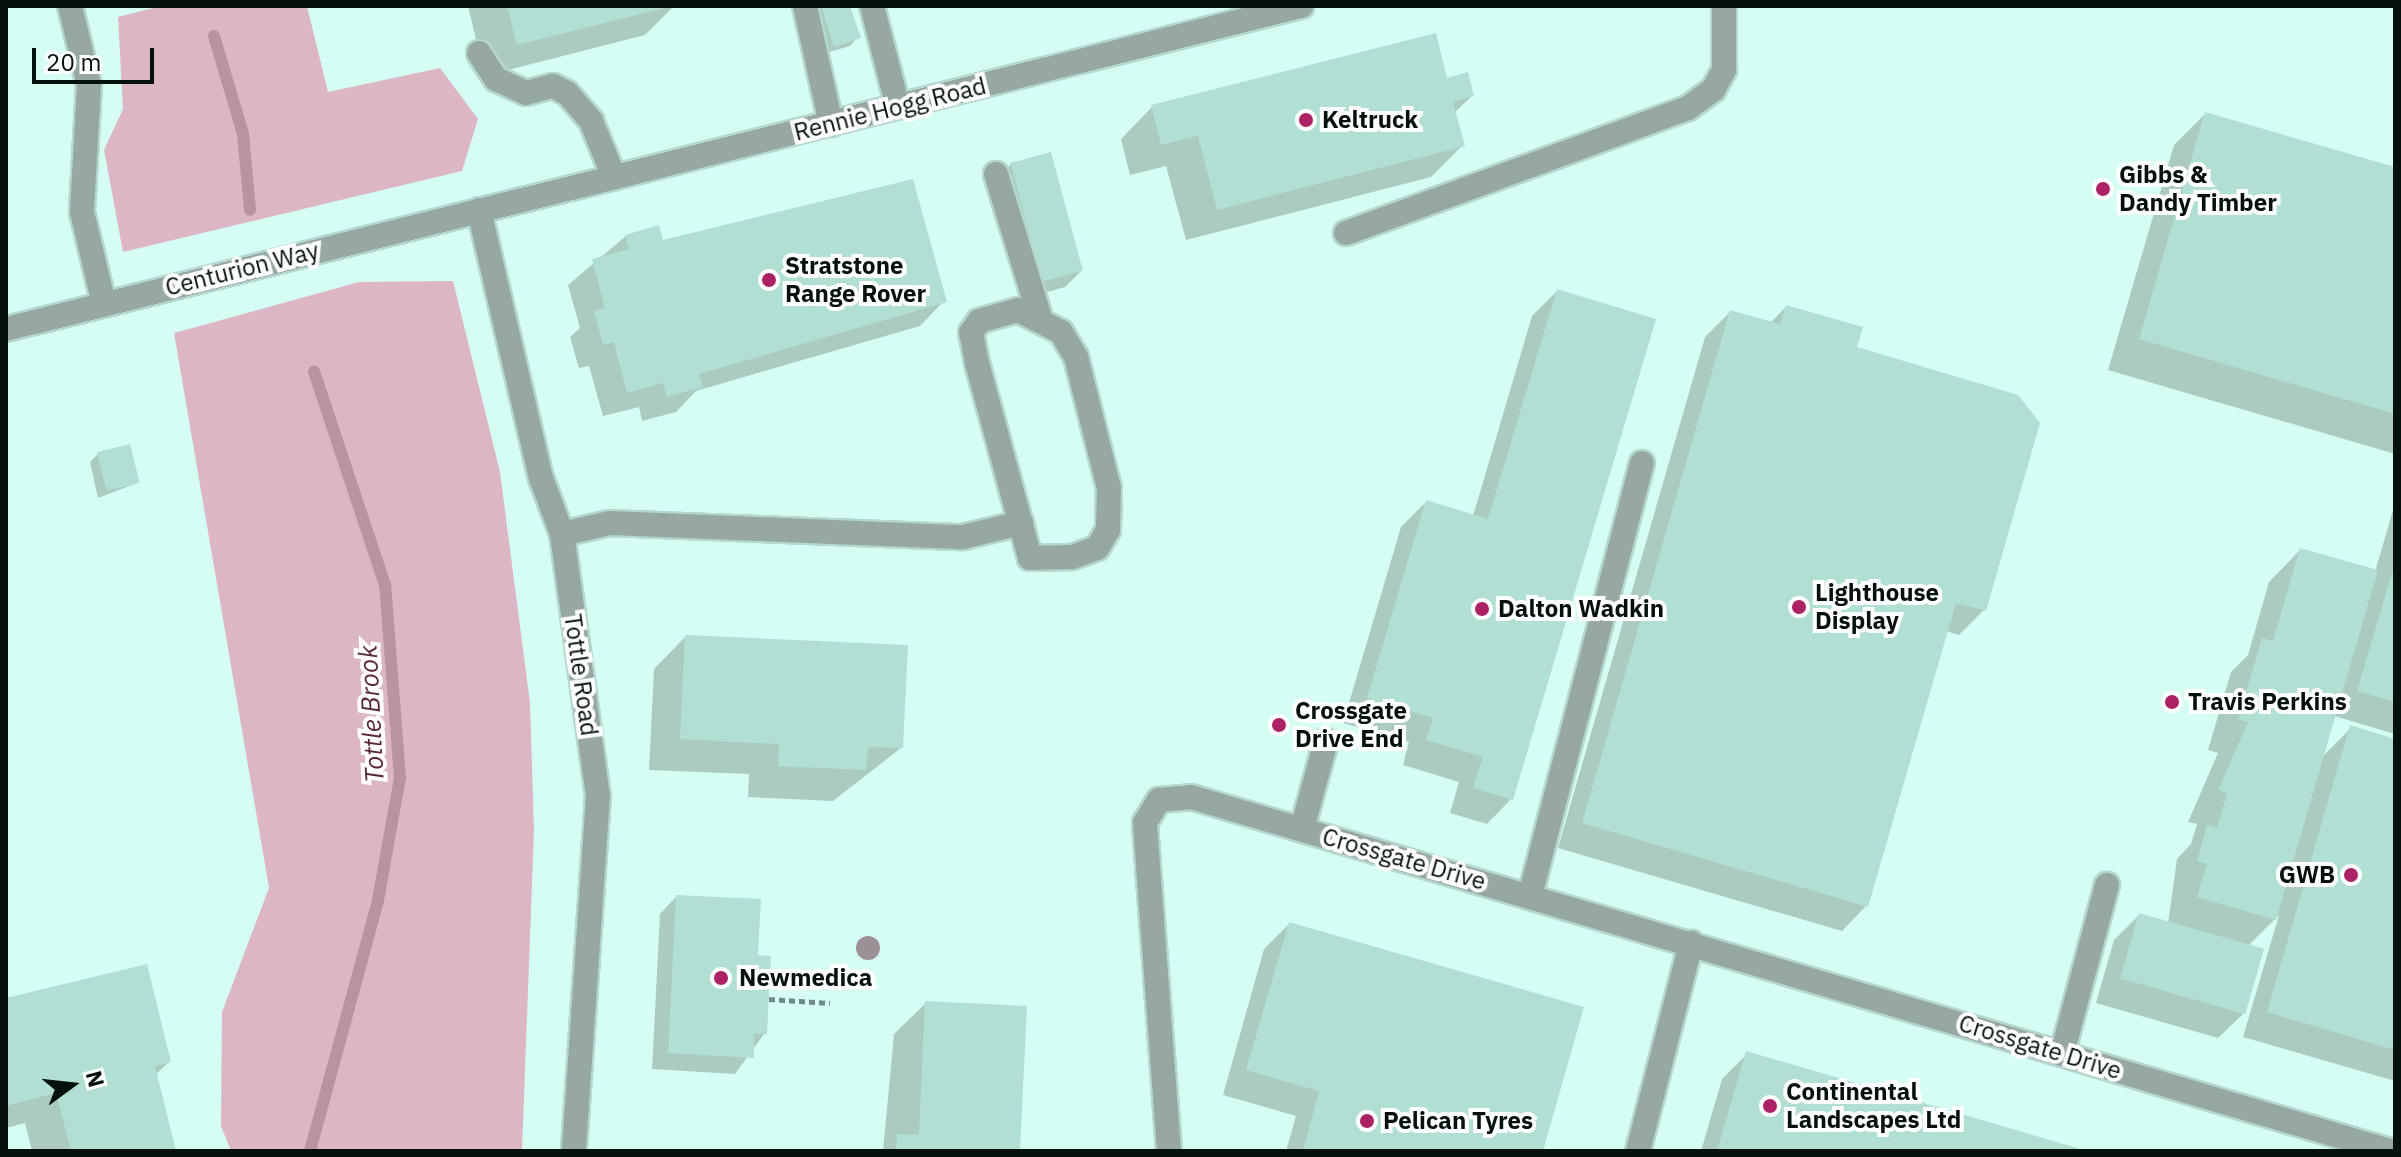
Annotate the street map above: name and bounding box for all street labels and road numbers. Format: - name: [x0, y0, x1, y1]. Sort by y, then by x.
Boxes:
- street label: Rennie Hogg Road: [791, 71, 989, 147]
- street label: Centurion Way: [162, 236, 322, 302]
- street label: Tottle Road: [558, 612, 604, 738]
- street label: Crossgate Drive: [1319, 822, 1489, 896]
- street label: Crossgate Drive: [1955, 1009, 2125, 1085]

